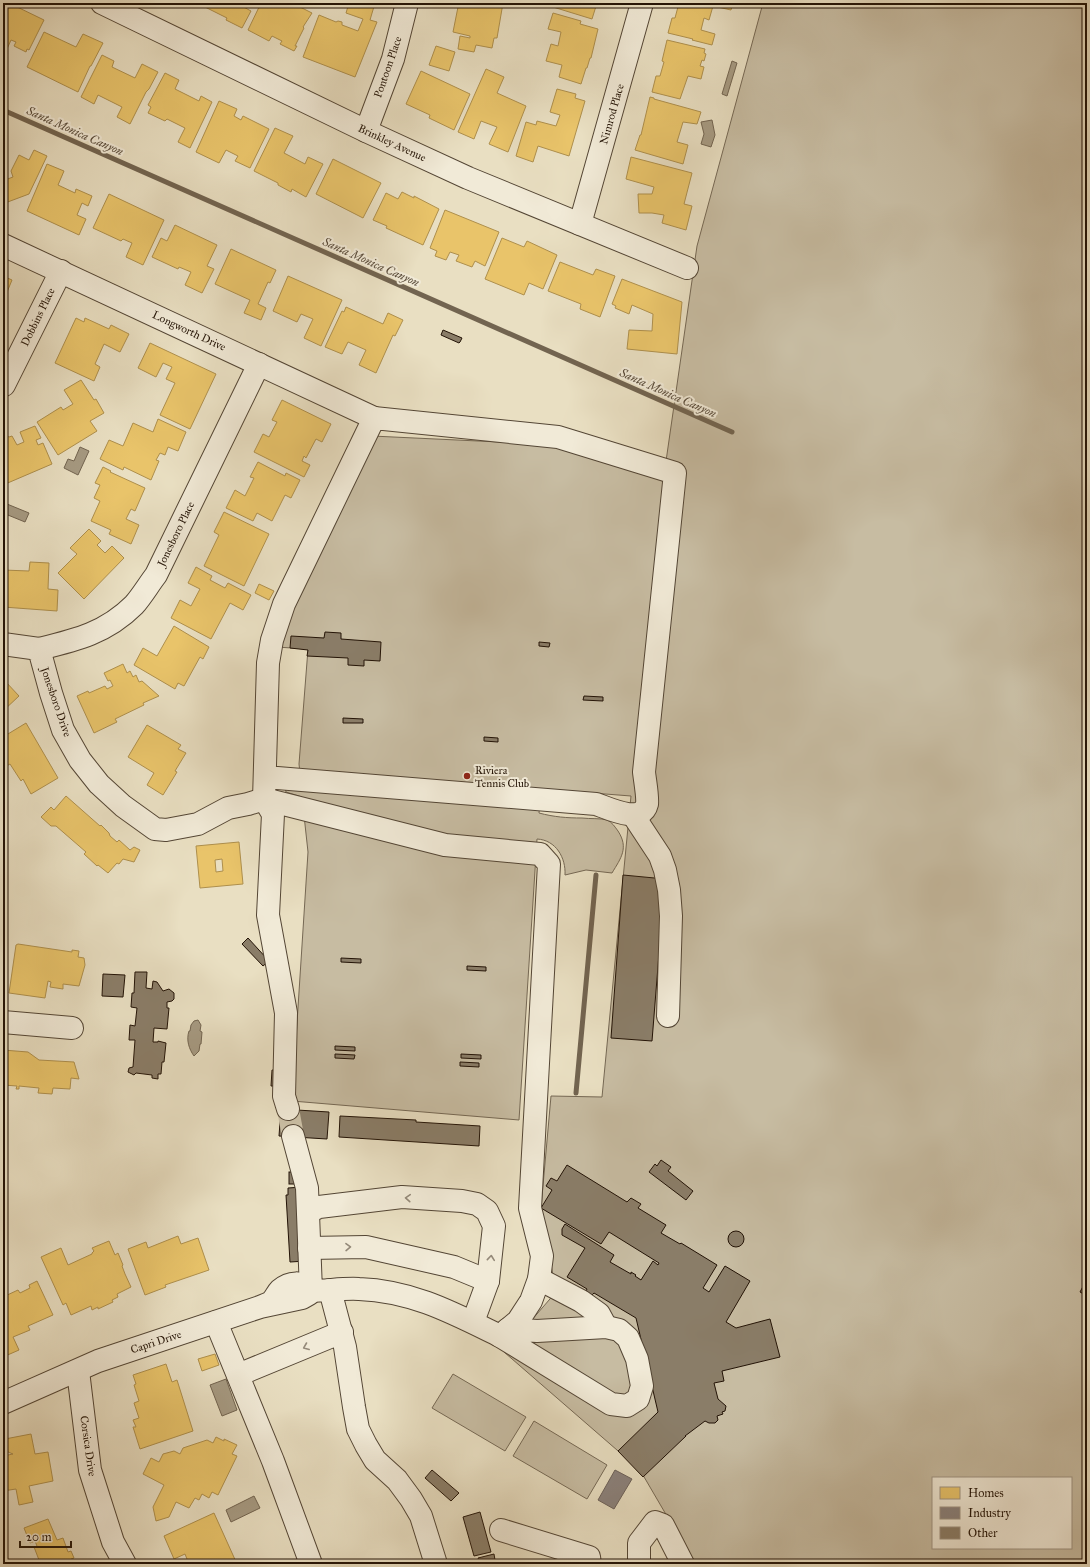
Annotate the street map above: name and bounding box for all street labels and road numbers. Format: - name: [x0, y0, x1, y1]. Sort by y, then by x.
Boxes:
- street label: Pontoon Place: [371, 34, 405, 99]
- street label: Nimrod Place: [597, 82, 627, 146]
- street label: Brinkley Avenue: [356, 122, 428, 165]
- street label: Dobbins Place: [18, 285, 58, 348]
- street label: Longworth Drive: [150, 308, 228, 354]
- street label: Jonesboro Place: [154, 499, 198, 570]
- street label: Jonesboro Drive: [37, 665, 74, 739]
- street label: Capri Drive: [129, 1328, 183, 1356]
- street label: Corsica Drive: [77, 1415, 99, 1478]

